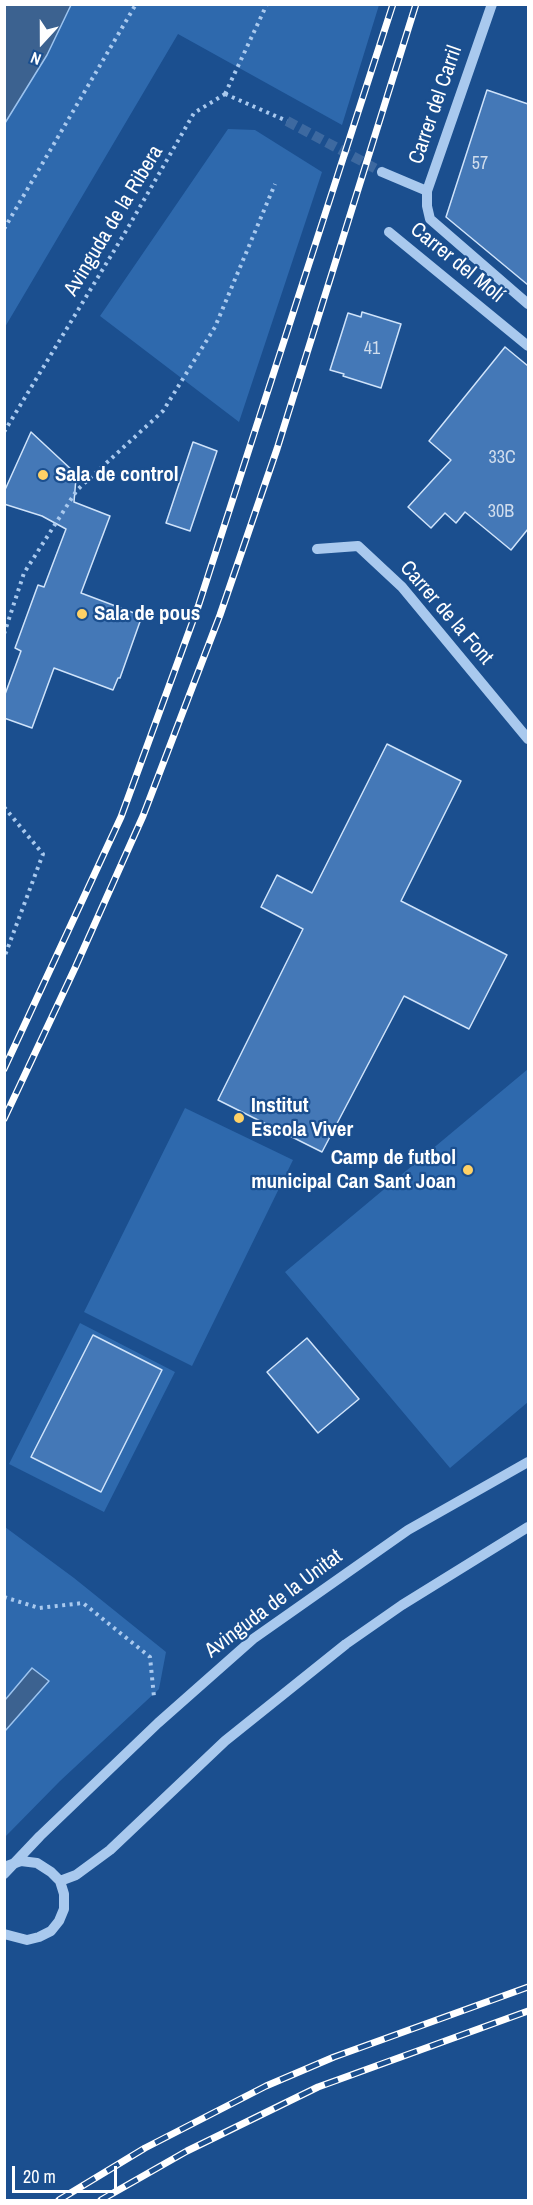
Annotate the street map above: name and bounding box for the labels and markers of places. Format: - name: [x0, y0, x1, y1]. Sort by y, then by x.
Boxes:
- place label: Sala de control: [55, 462, 178, 488]
- marker: Sala de control: [36, 468, 50, 482]
- place label: Sala de pous: [94, 601, 200, 627]
- marker: Sala de pous: [75, 607, 89, 621]
- place label: Institut Escola Viver: [251, 1093, 353, 1143]
- marker: Institut Escola Viver: [232, 1111, 246, 1125]
- place label: Camp de futbol municipal Can Sant Joan: [251, 1145, 456, 1195]
- marker: Camp de futbol municipal Can Sant Joan: [461, 1163, 475, 1177]

